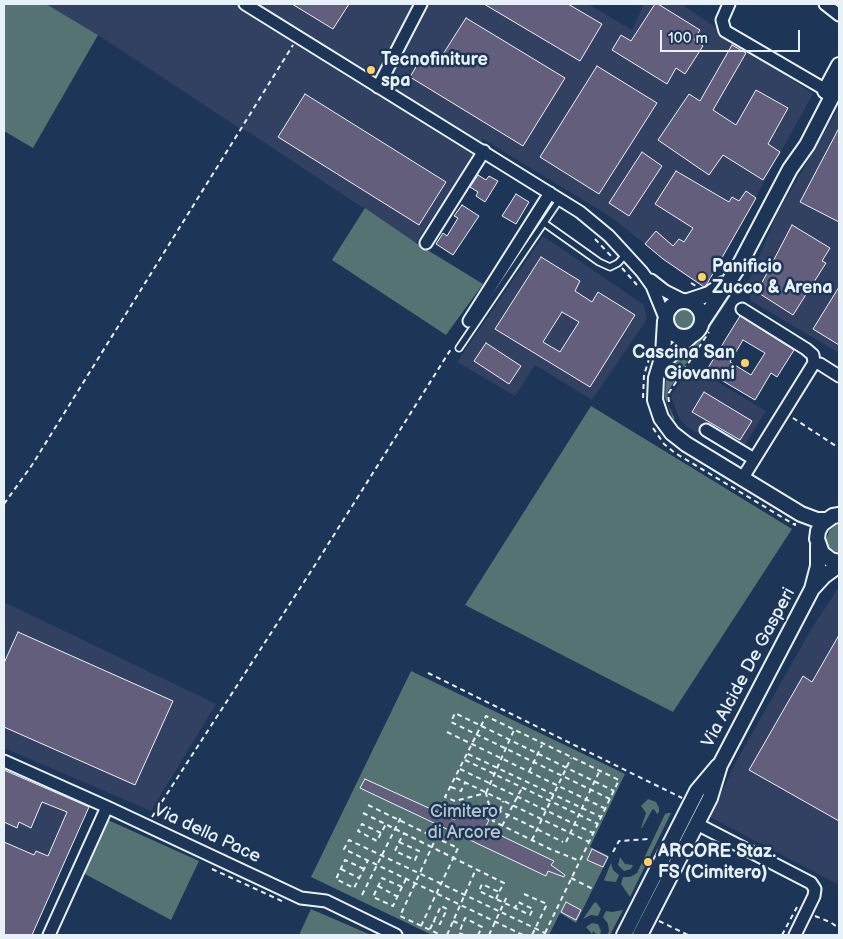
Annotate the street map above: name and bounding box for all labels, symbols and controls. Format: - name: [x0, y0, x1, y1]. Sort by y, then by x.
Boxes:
- scale bar: [663, 20, 803, 52]
- text: 100 m: [668, 29, 708, 48]
- place label: Tecnofiniture spa: [381, 49, 488, 92]
- marker: Tecnofiniture spa: [365, 64, 377, 76]
- place label: Panificio Zucco & Arena: [712, 256, 833, 298]
- marker: Panificio Zucco & Arena: [696, 271, 708, 283]
- place label: Cascina San Giovanni: [632, 342, 735, 384]
- marker: Cascina San Giovanni: [739, 357, 751, 369]
- street label: Via Alcide De Gasperi: [698, 584, 800, 752]
- street label: Via della Pace: [150, 800, 264, 868]
- park label: Cimitero di Arcore: [427, 801, 501, 844]
- place label: ARCORE Staz. FS (Cimitero): [658, 841, 776, 884]
- marker: ARCORE Staz. FS (Cimitero): [642, 856, 654, 868]

